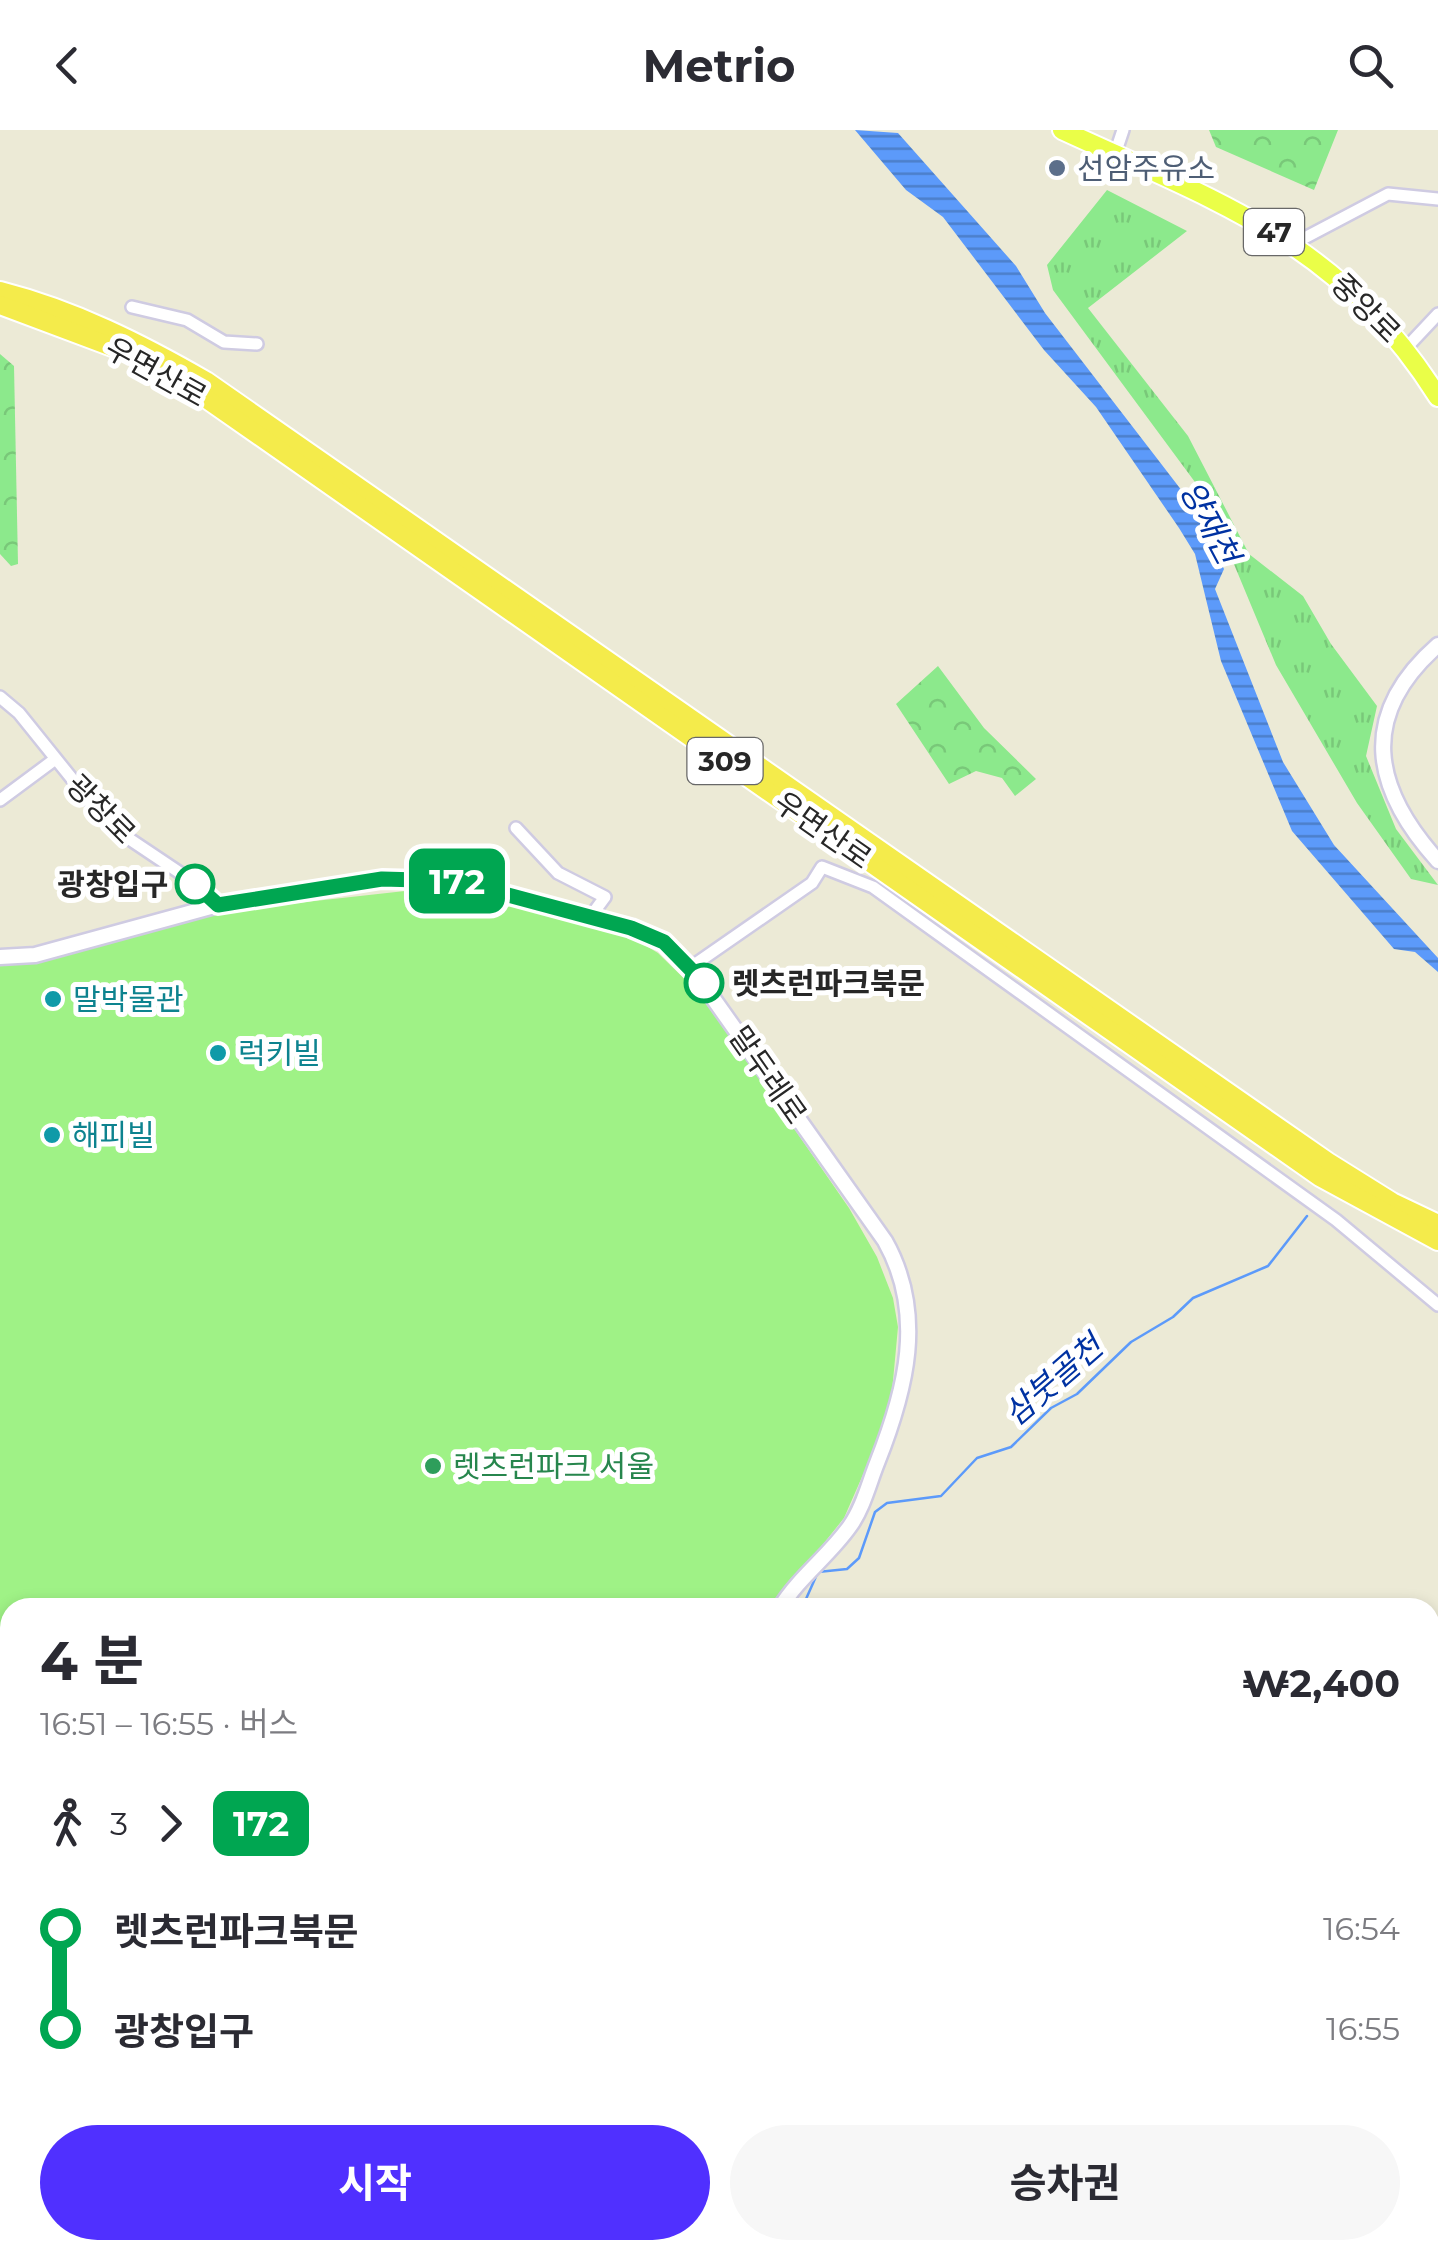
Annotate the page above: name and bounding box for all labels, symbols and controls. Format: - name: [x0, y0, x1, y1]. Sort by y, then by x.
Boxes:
- icon: back: [40, 38, 95, 93]
- text: Metrio: [642, 38, 796, 93]
- icon: search: [1343, 38, 1398, 93]
- place label: 선암주유소: [1077, 150, 1215, 187]
- marker: 선암주유소: [1046, 157, 1068, 179]
- road number: 47: [1244, 209, 1304, 255]
- street label: 중앙로: [1324, 266, 1408, 350]
- street label: 우면산로: [99, 329, 213, 415]
- water label: 양재천: [1172, 474, 1250, 573]
- road number: 309: [688, 738, 762, 784]
- street label: 광창로: [59, 767, 143, 851]
- street label: 우면산로: [767, 783, 879, 877]
- line badge: 172: [400, 848, 514, 914]
- text: 172: [429, 860, 485, 903]
- marker: 광창입구: [176, 865, 214, 903]
- place label: 광창입구: [58, 866, 168, 903]
- marker: 렛츠런파크북문: [685, 964, 723, 1002]
- place label: 렛츠런파크북문: [732, 965, 925, 1002]
- place label: 말박물관: [73, 981, 183, 1018]
- marker: 말박물관: [42, 988, 64, 1010]
- street label: 말두레로: [721, 1019, 815, 1131]
- place label: 럭키빌: [238, 1035, 321, 1072]
- marker: 럭키빌: [207, 1042, 229, 1064]
- place label: 해피빌: [72, 1117, 155, 1154]
- marker: 해피빌: [41, 1124, 63, 1146]
- water label: 삼붓골천: [996, 1324, 1113, 1433]
- place label: 렛츠런파크 서울: [453, 1448, 654, 1485]
- marker: 렛츠런파크 서울: [422, 1455, 444, 1477]
- text: 4 분: [40, 1627, 144, 1694]
- text: ₩2,400: [1242, 1660, 1400, 1707]
- text: 16:51 – 16:55 · 버스: [40, 1704, 298, 1743]
- icon: walk: [40, 1796, 95, 1851]
- icon: forward: [143, 1796, 198, 1851]
- text: 172: [233, 1802, 289, 1845]
- text: 3: [110, 1804, 128, 1843]
- text: 렛츠런파크북문: [114, 1908, 359, 1955]
- text: 16:54: [1323, 1909, 1400, 1948]
- text: 광창입구: [114, 2008, 254, 2055]
- text: 16:55: [1326, 2009, 1400, 2048]
- button: 시작: [40, 2125, 710, 2240]
- button: 승차권: [730, 2125, 1400, 2240]

